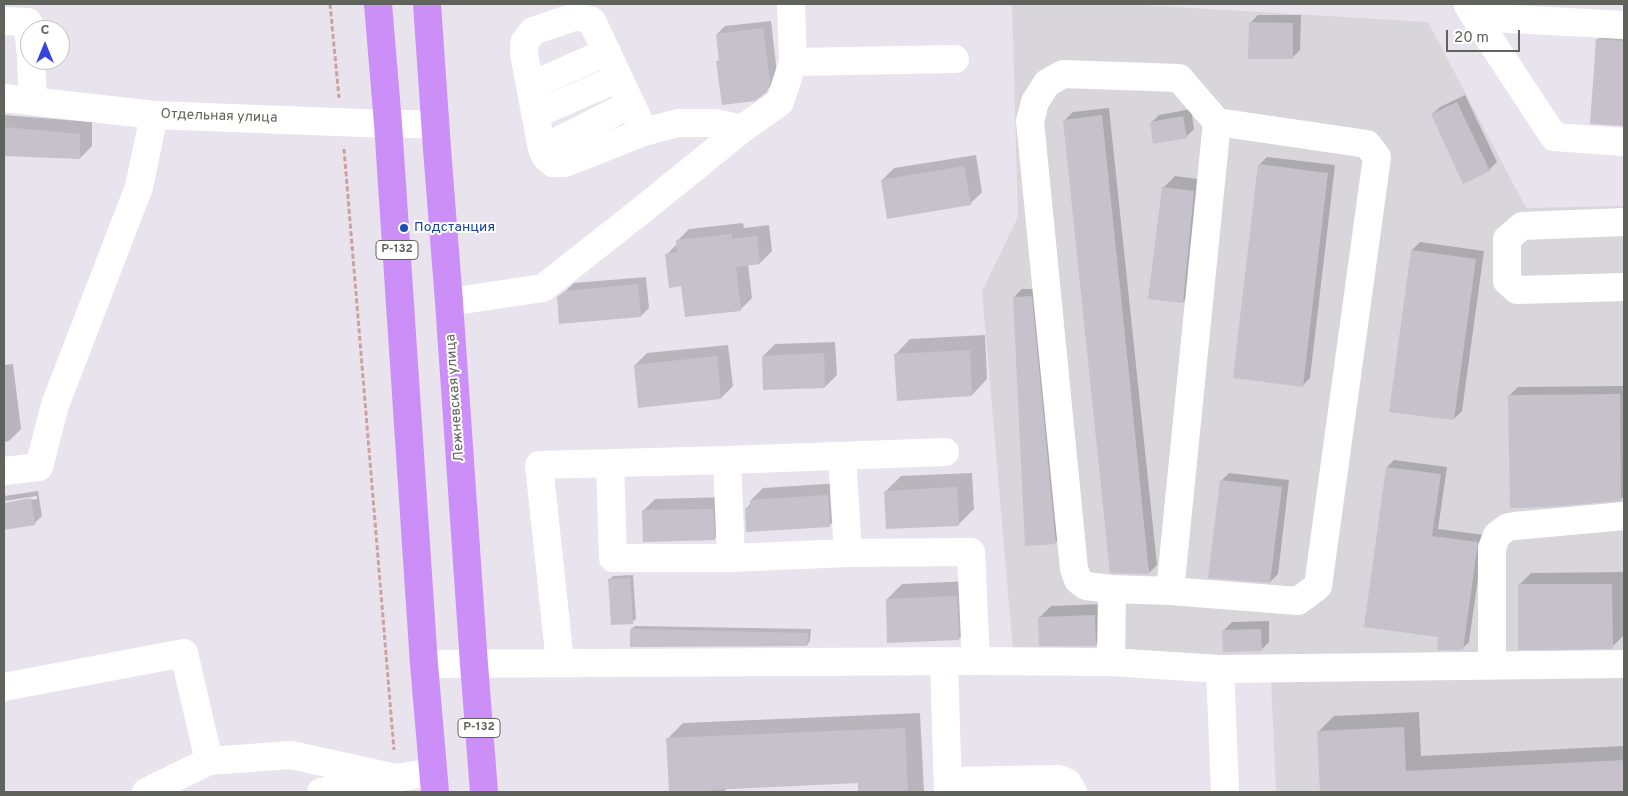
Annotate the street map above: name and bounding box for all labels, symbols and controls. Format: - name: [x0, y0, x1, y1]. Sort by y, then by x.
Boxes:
- north arrow: [20, 20, 70, 70]
- scale bar: [1448, 20, 1522, 52]
- text: С: [41, 22, 49, 39]
- text: 20 m: [1454, 29, 1489, 48]
- street label: Отдельная улица: [160, 107, 278, 127]
- place label: Подстанция: [414, 220, 495, 236]
- marker: Подстанция: [398, 222, 410, 234]
- road number: Р-132: [376, 240, 418, 260]
- street label: Лежневская улица: [443, 334, 469, 462]
- road number: Р-132: [458, 718, 500, 738]

